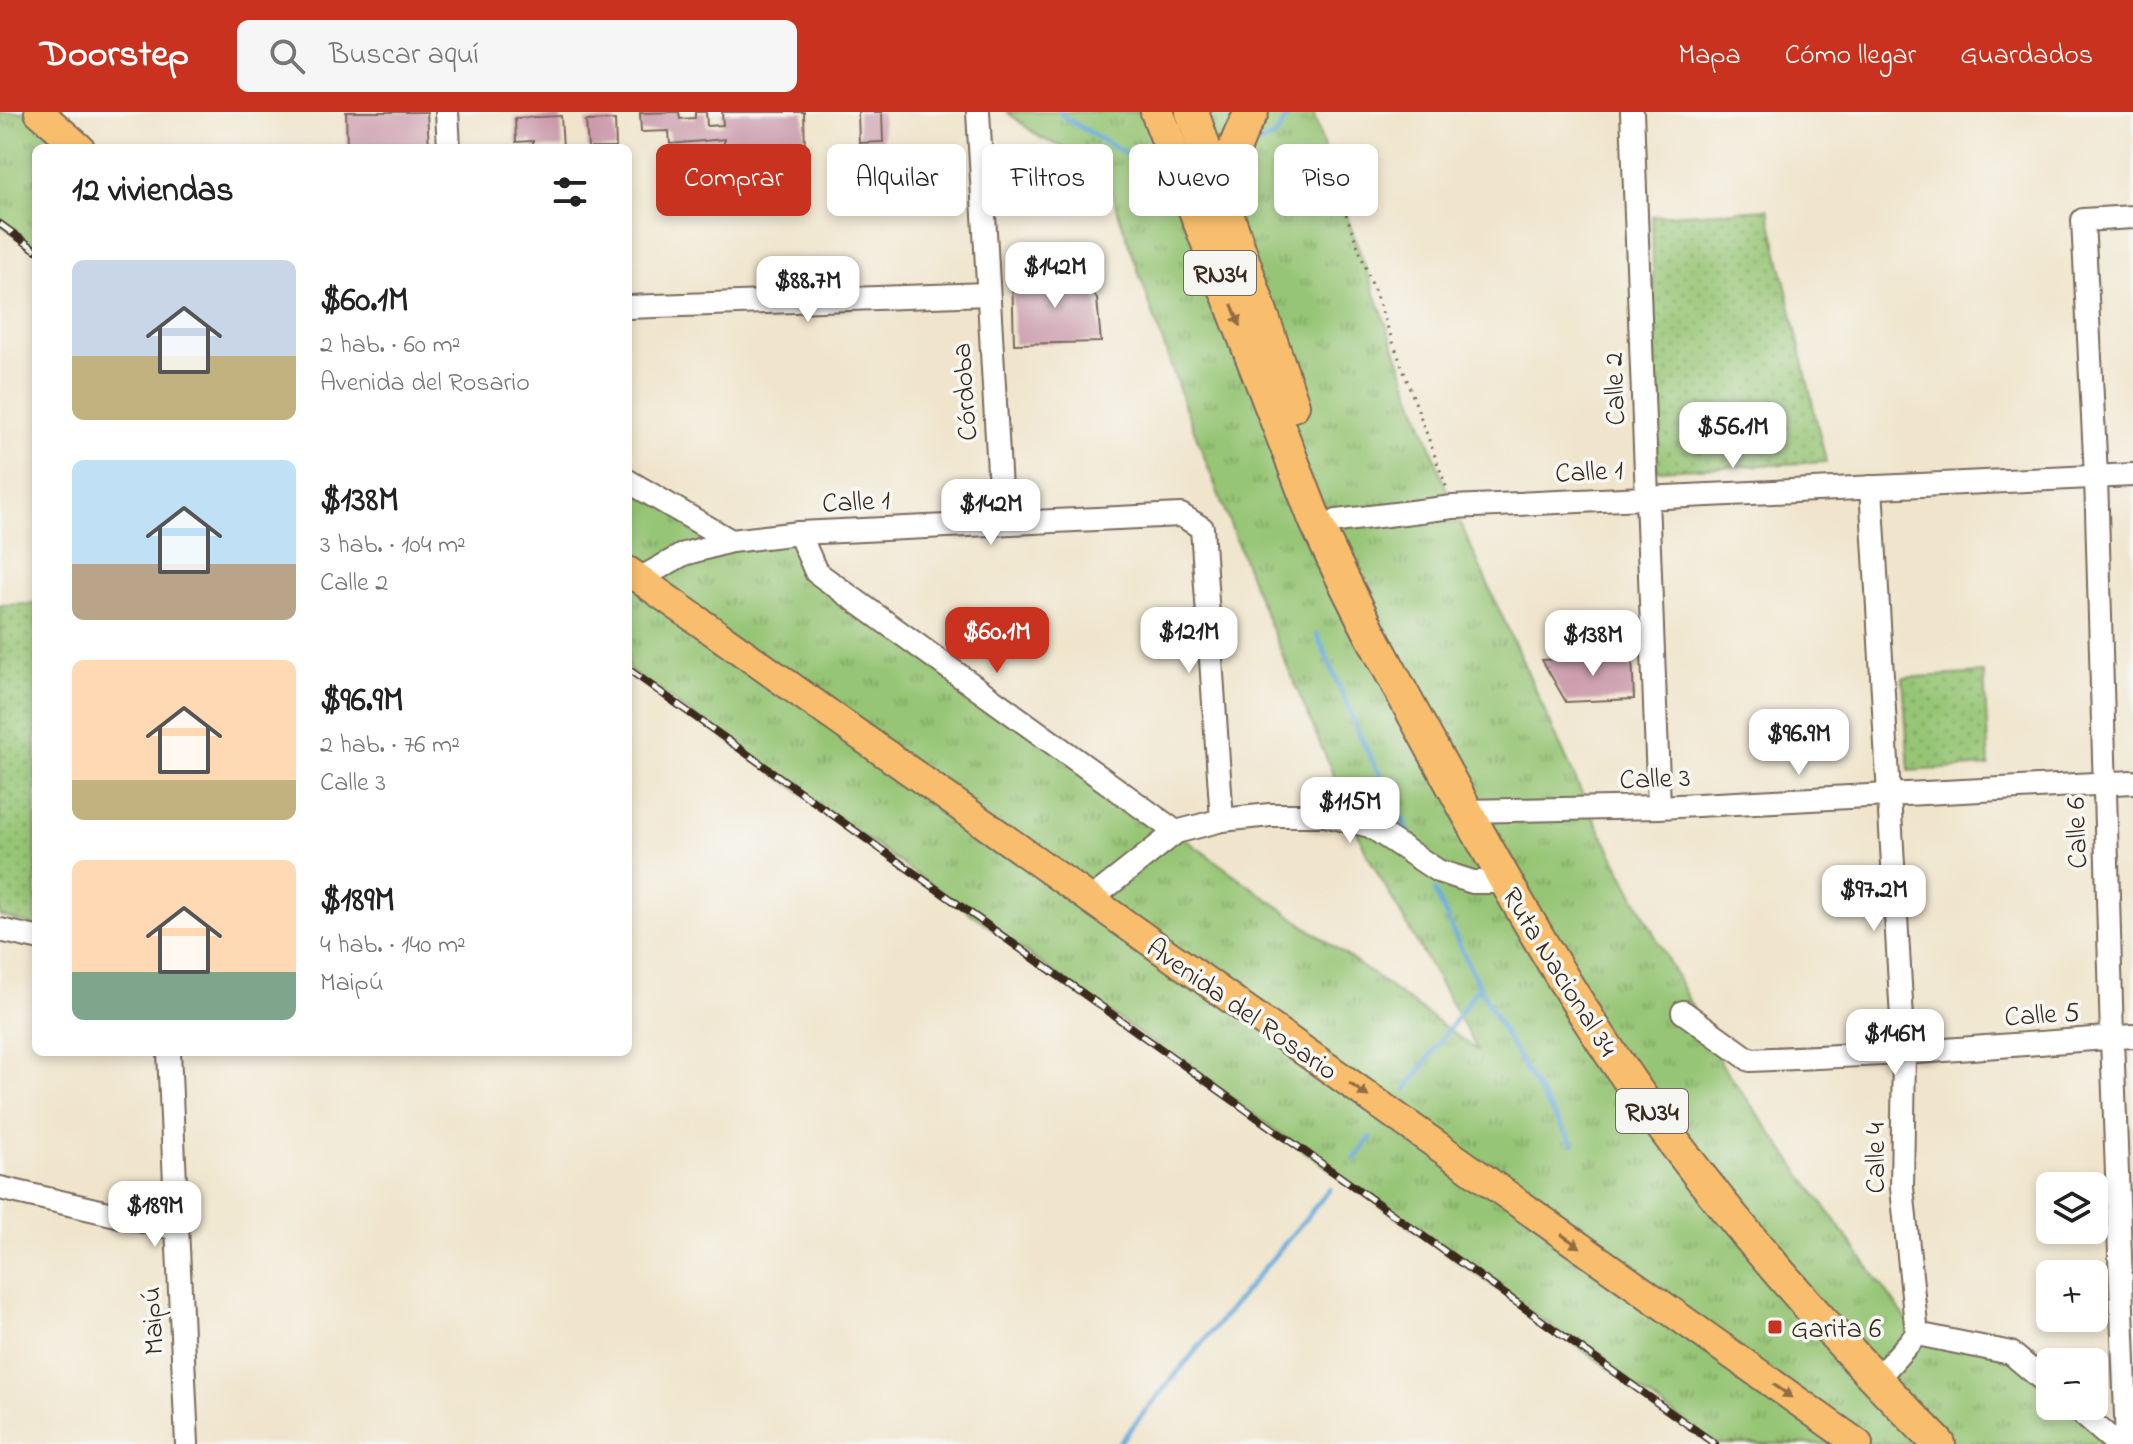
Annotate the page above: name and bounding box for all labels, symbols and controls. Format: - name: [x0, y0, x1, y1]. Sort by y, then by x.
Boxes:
- search box: [237, 20, 797, 92]
- text: Doorstep: [40, 28, 189, 84]
- icon: search: [265, 34, 309, 78]
- text: Buscar aquí: [329, 34, 479, 78]
- text: Mapa: [1678, 36, 1741, 77]
- text: Cómo llegar: [1785, 36, 1916, 77]
- text: Guardados: [1960, 36, 2093, 77]
- chip: Comprar: [656, 144, 811, 216]
- chip: Alquilar: [827, 144, 966, 216]
- chip: Filtros: [982, 144, 1113, 216]
- chip: Nuevo: [1129, 144, 1258, 216]
- chip: Piso: [1274, 144, 1378, 216]
- text: 12 viviendas: [72, 167, 233, 217]
- icon: filters: [548, 170, 592, 214]
- pin: $142M: [999, 242, 1111, 310]
- text: $142M: [1023, 249, 1087, 287]
- road number: RN34: [1184, 251, 1256, 295]
- pin: $88.7M: [743, 256, 873, 324]
- text: $88.7M: [774, 263, 842, 301]
- text: $60.1M: [320, 277, 409, 327]
- icon: home: [136, 292, 232, 388]
- one-way arrow: [1230, 303, 1243, 327]
- text: 2 hab. · 60 m²: [320, 327, 460, 365]
- street label: Córdoba: [943, 341, 990, 442]
- street label: Calle 2: [1595, 351, 1638, 426]
- text: Avenida del Rosario: [320, 365, 530, 403]
- pin: $56.1M: [1668, 402, 1798, 470]
- text: $56.1M: [1697, 409, 1769, 447]
- street label: Calle 1: [1554, 451, 1624, 496]
- text: $138M: [320, 477, 399, 527]
- pin: $142M: [935, 479, 1047, 547]
- street label: Calle 1: [821, 481, 891, 526]
- text: $142M: [959, 486, 1023, 524]
- icon: home: [136, 492, 232, 588]
- text: 3 hab. · 104 m²: [320, 527, 466, 565]
- text: Calle 2: [320, 565, 388, 603]
- pin: $60.1M: [932, 607, 1062, 675]
- pin: $121M: [1133, 607, 1245, 675]
- pin: $138M: [1537, 610, 1649, 678]
- text: $60.1M: [963, 614, 1031, 652]
- text: $121M: [1159, 614, 1219, 652]
- text: $138M: [1563, 617, 1623, 655]
- text: $96.9M: [320, 677, 404, 727]
- icon: home: [136, 692, 232, 788]
- pin: $96.9M: [1734, 709, 1864, 777]
- text: $96.9M: [1767, 716, 1831, 754]
- text: 2 hab. · 76 m²: [320, 727, 460, 765]
- street label: Calle 3: [1619, 759, 1691, 802]
- text: Calle 3: [320, 765, 386, 803]
- pin: $115M: [1294, 777, 1406, 845]
- text: $115M: [1319, 784, 1381, 822]
- street label: Calle 6: [2057, 796, 2100, 869]
- pin: $97.2M: [1809, 865, 1939, 933]
- text: $97.2M: [1840, 872, 1908, 910]
- text: $189M: [320, 877, 395, 927]
- street label: Ruta Nacional 34: [1490, 880, 1627, 1066]
- icon: home: [136, 892, 232, 988]
- text: 4 hab. · 140 m²: [320, 927, 466, 965]
- street label: Avenida del Rosario: [1137, 929, 1345, 1092]
- text: Maipú: [320, 965, 383, 1003]
- street label: Calle 5: [2003, 993, 2081, 1040]
- pin: $146M: [1839, 1009, 1951, 1077]
- text: $146M: [1864, 1016, 1926, 1054]
- one-way arrow: [1348, 1082, 1370, 1098]
- road number: RN34: [1616, 1089, 1688, 1133]
- street label: Calle 4: [1857, 1122, 1898, 1193]
- map controls: [2036, 1172, 2108, 1420]
- button: layers: [2036, 1172, 2108, 1244]
- pin: $189M: [99, 1181, 211, 1249]
- text: $189M: [126, 1188, 184, 1226]
- one-way arrow: [1561, 1233, 1582, 1248]
- button: +: [2036, 1260, 2108, 1332]
- street label: Maipú: [132, 1286, 177, 1356]
- place label: Garita 6: [1791, 1310, 1881, 1351]
- marker: Garita 6: [1766, 1318, 1784, 1336]
- button: −: [2036, 1348, 2108, 1420]
- one-way arrow: [1773, 1383, 1794, 1398]

